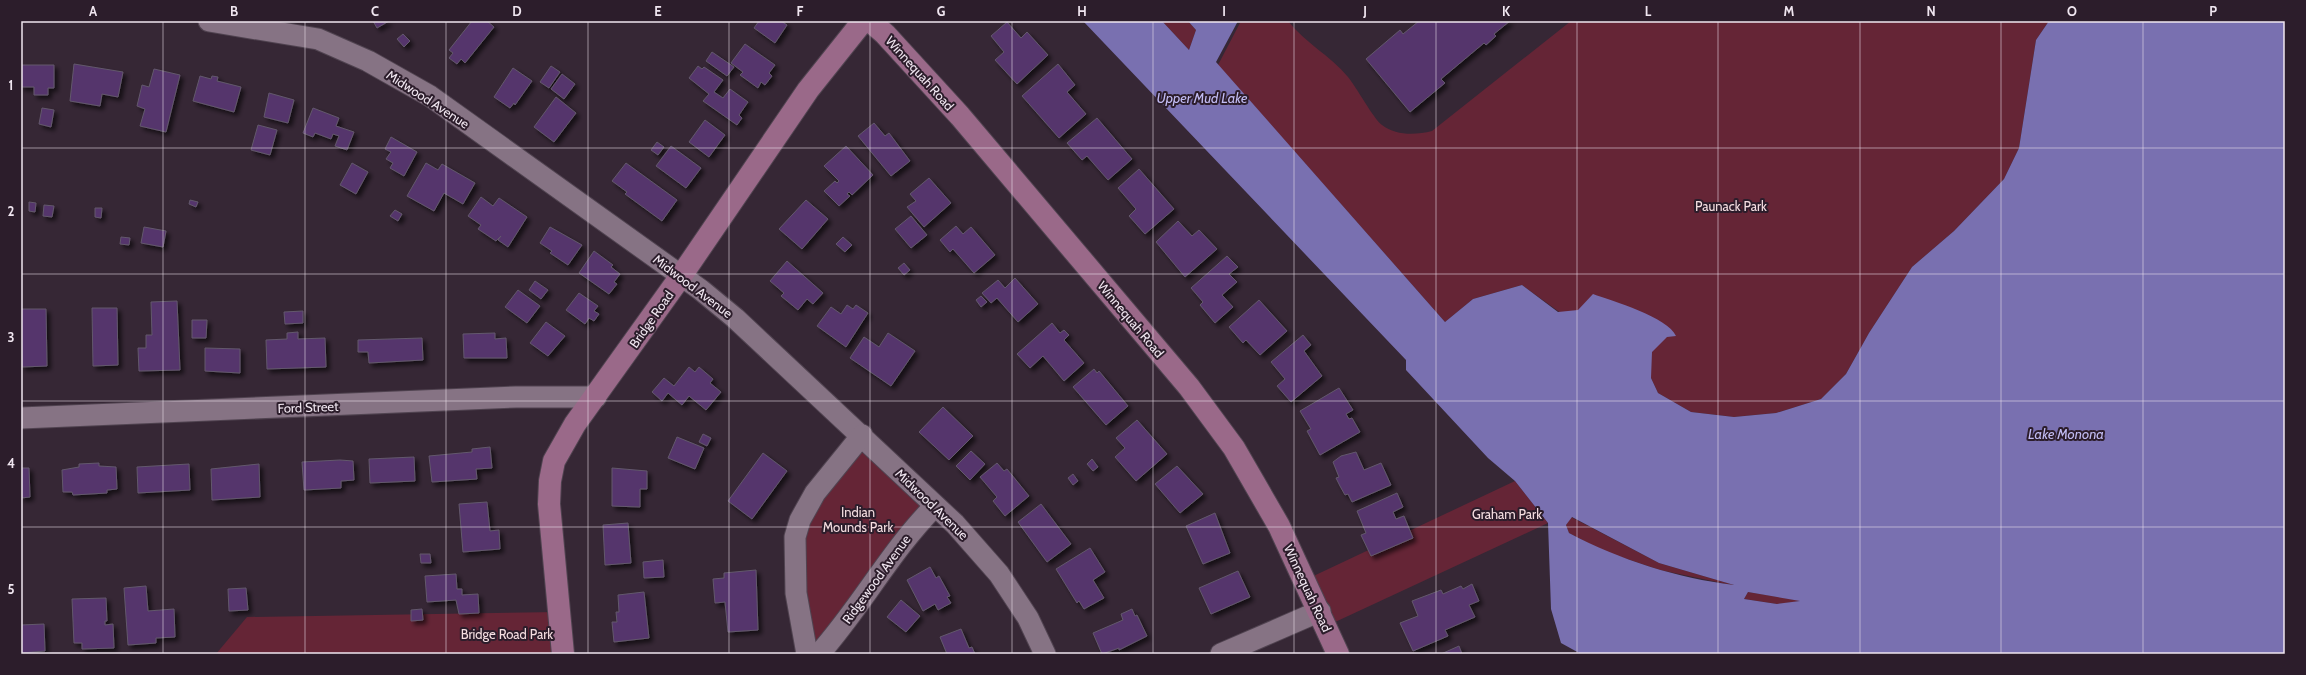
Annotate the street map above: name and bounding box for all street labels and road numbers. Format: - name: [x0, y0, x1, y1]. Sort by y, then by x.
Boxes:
- street label: Winnequah Road: [882, 32, 958, 114]
- street label: Midwood Avenue: [384, 66, 473, 132]
- street label: Midwood Avenue: [650, 251, 736, 321]
- street label: Winnequah Road: [1094, 278, 1168, 360]
- street label: Bridge Road: [626, 287, 676, 351]
- street label: Ford Street: [277, 398, 339, 416]
- street label: Midwood Avenue: [892, 465, 972, 543]
- street label: Ridgewood Avenue: [838, 531, 914, 627]
- street label: Winnequah Road: [1281, 542, 1335, 634]

